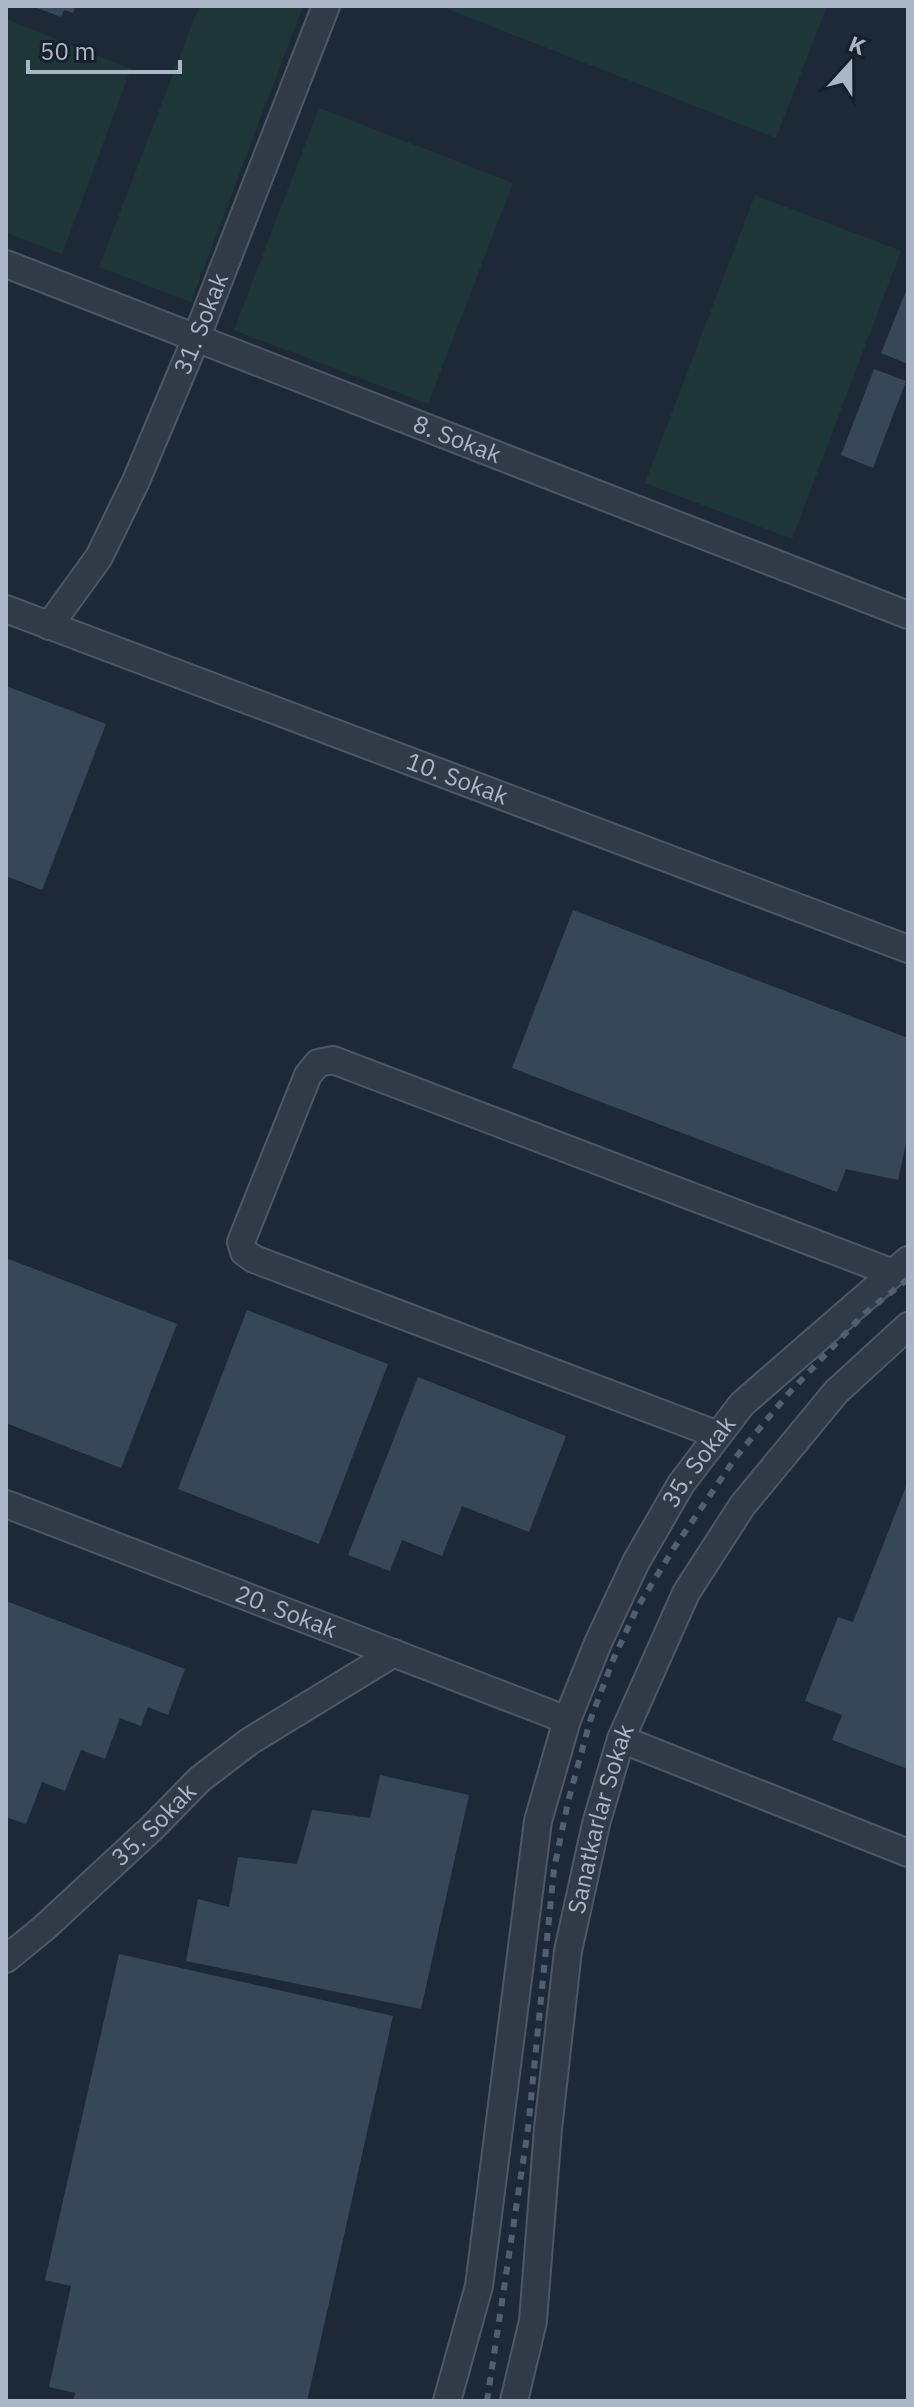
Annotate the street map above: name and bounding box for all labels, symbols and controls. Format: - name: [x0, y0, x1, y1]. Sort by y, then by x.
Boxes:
- scale bar: [28, 24, 180, 74]
- north arrow: [810, 24, 890, 104]
- text: K: [845, 29, 870, 61]
- text: 50 m: [40, 35, 95, 67]
- street label: 31. Sokak: [166, 268, 235, 379]
- street label: 8. Sokak: [409, 407, 506, 470]
- street label: 10. Sokak: [402, 744, 513, 812]
- street label: 35. Sokak: [654, 1409, 743, 1513]
- street label: 20. Sokak: [231, 1577, 342, 1645]
- street label: Sanatkarlar Sokak: [560, 1718, 641, 1917]
- street label: 35. Sokak: [104, 1775, 203, 1873]

